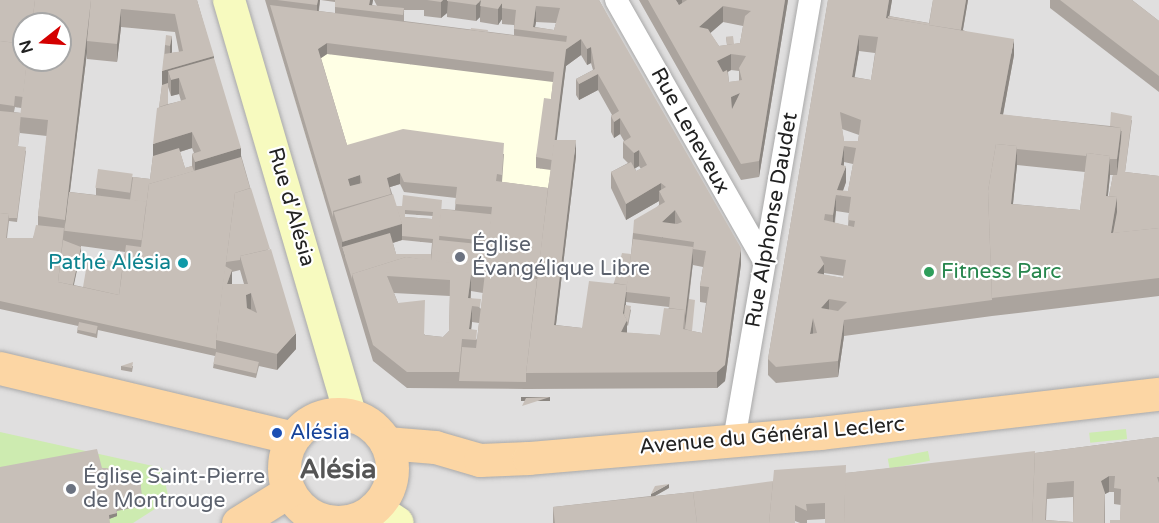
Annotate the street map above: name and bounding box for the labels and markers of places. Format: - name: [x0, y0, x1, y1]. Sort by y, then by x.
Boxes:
- place label: Église Évangélique Libre: [472, 232, 650, 282]
- place label: Pathé Alésia: [48, 250, 171, 276]
- marker: Église Évangélique Libre: [453, 250, 467, 264]
- marker: Pathé Alésia: [176, 256, 190, 270]
- place label: Fitness Parc: [941, 259, 1061, 285]
- marker: Fitness Parc: [922, 265, 936, 279]
- place label: Alésia: [290, 420, 350, 446]
- marker: Alésia: [268, 424, 286, 442]
- place label: Église Saint-Pierre de Montrouge: [83, 464, 265, 514]
- marker: Église Saint-Pierre de Montrouge: [64, 482, 78, 496]

